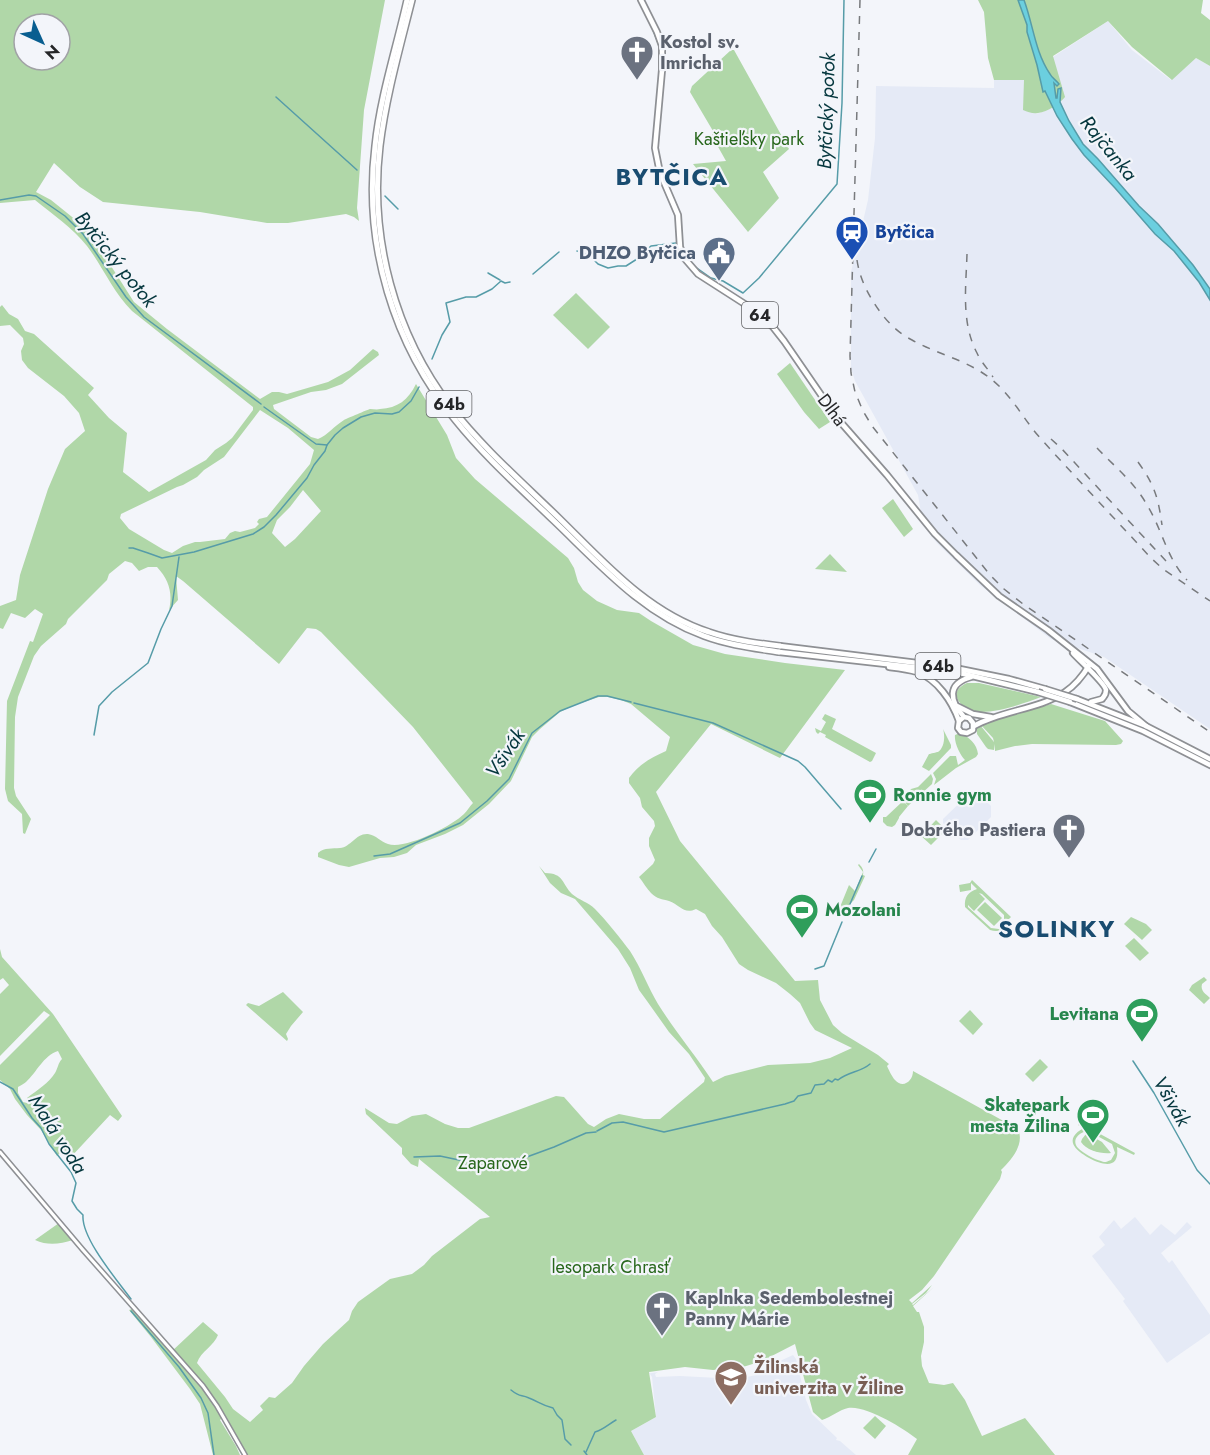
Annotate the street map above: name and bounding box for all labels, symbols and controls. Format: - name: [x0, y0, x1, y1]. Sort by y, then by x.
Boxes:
- north arrow: [12, 12, 72, 72]
- place label: Kostol sv. Imricha: [660, 29, 740, 76]
- church icon: Kostol sv. Imricha: [619, 34, 655, 81]
- text: N: [40, 40, 65, 65]
- water label: Bytčický potok: [810, 51, 843, 170]
- water label: Rajčanka: [1073, 109, 1144, 187]
- park label: Kaštieľsky park: [694, 126, 804, 152]
- district label: BYTČICA: [615, 159, 729, 194]
- water label: Bytčický potok: [68, 205, 164, 315]
- station icon: Bytčica: [834, 214, 870, 261]
- place label: Bytčica: [875, 219, 935, 245]
- public building icon: DHZO Bytčica: [701, 235, 737, 282]
- place label: DHZO Bytčica: [579, 240, 696, 266]
- road number: 64: [742, 302, 778, 328]
- street label: Dlhá: [811, 388, 853, 432]
- road number: 64b: [426, 391, 472, 417]
- road number: 64b: [916, 653, 960, 679]
- water label: Všivák: [478, 722, 533, 784]
- sports icon: Ronnie gym: [852, 777, 888, 824]
- place label: Ronnie gym: [893, 782, 992, 808]
- church icon: Dobrého Pastiera: [1051, 812, 1087, 859]
- place label: Dobrého Pastiera: [901, 817, 1046, 843]
- sports icon: Mozolani: [784, 892, 820, 939]
- place label: Mozolani: [825, 897, 901, 923]
- district label: SOLINKY: [998, 911, 1116, 946]
- sports icon: Levitana: [1124, 996, 1160, 1043]
- place label: Levitana: [1050, 1001, 1119, 1027]
- water label: Všivák: [1146, 1071, 1198, 1133]
- water label: Malá voda: [21, 1089, 94, 1180]
- place label: Skatepark mesta Žilina: [970, 1092, 1071, 1139]
- sports icon: Skatepark mesta Žilina: [1075, 1097, 1111, 1144]
- park label: Zaparové: [458, 1150, 528, 1176]
- park label: lesopark Chrasť: [551, 1254, 671, 1280]
- place label: Kaplnka Sedembolestnej Panny Márie: [685, 1285, 893, 1332]
- church icon: Kaplnka Sedembolestnej Panny Márie: [644, 1290, 680, 1337]
- place label: Žilinská univerzita v Žiline: [754, 1354, 904, 1401]
- school or university icon: Žilinská univerzita v Žiline: [713, 1359, 749, 1406]

